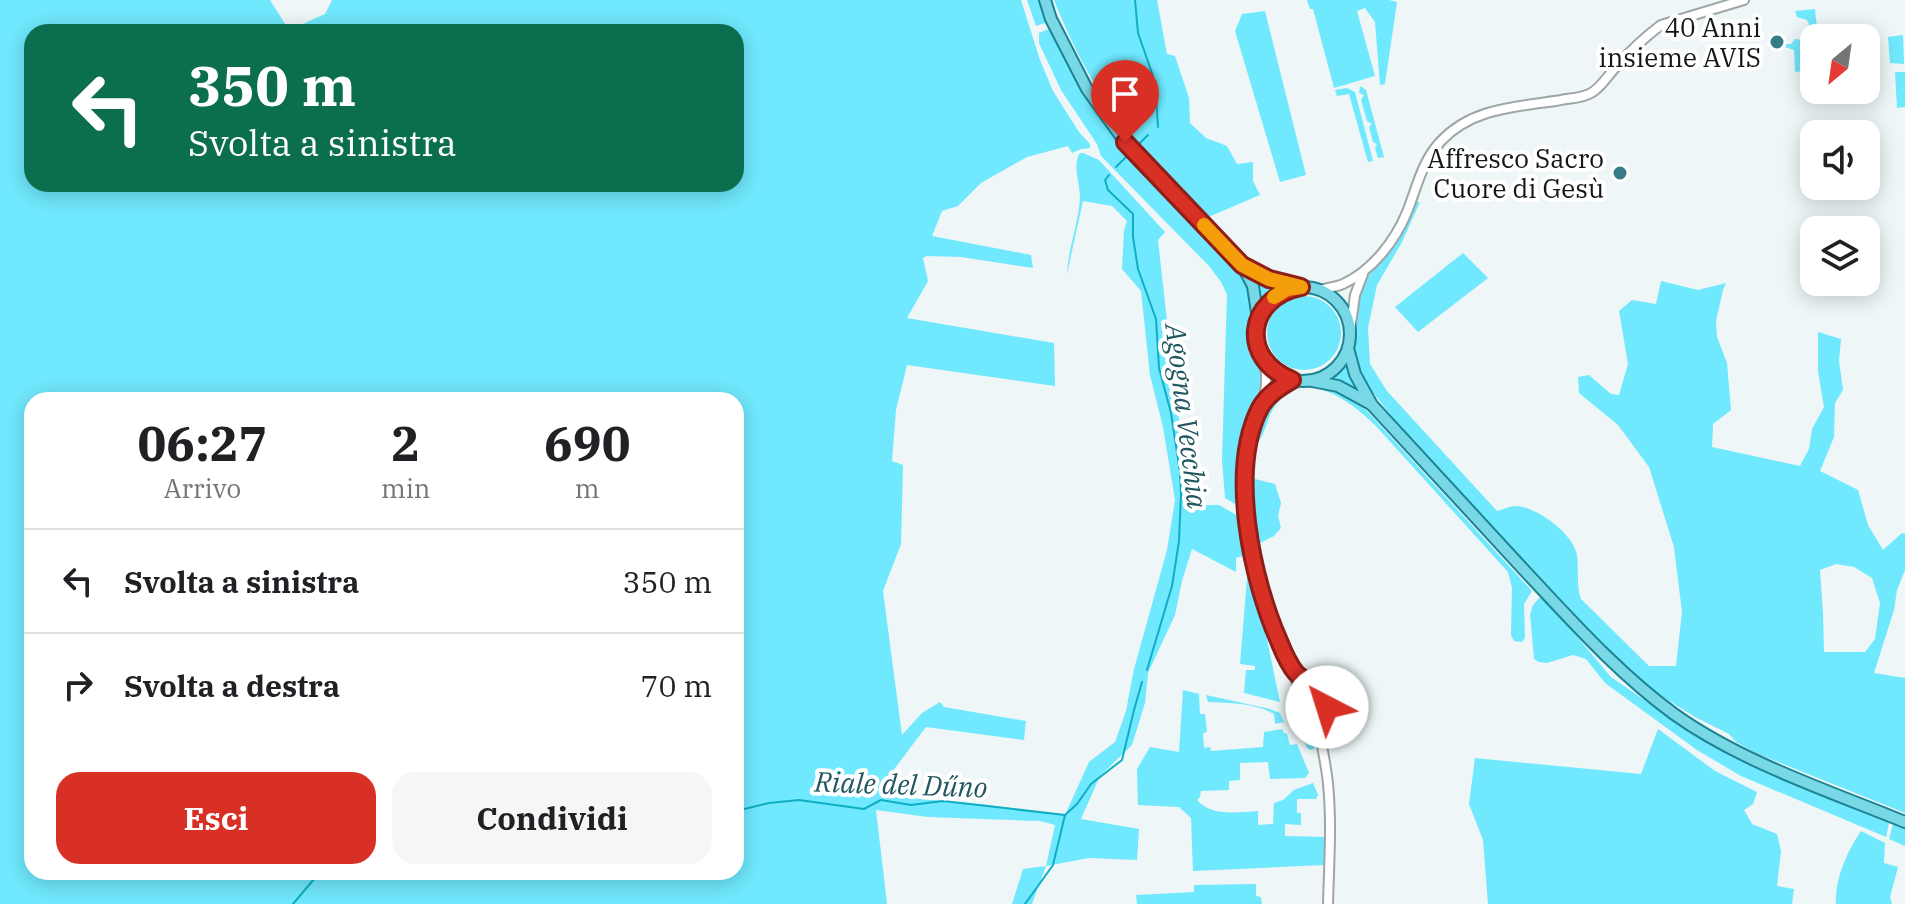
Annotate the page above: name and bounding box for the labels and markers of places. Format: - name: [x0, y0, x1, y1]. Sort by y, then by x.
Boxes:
- place label: 40 Anni insieme AVIS: [1599, 10, 1761, 74]
- marker: 40 Anni insieme AVIS: [1768, 33, 1786, 51]
- pin: [1091, 60, 1159, 142]
- place label: Affresco Sacro Cuore di Gesù: [1427, 141, 1604, 205]
- marker: Affresco Sacro Cuore di Gesù: [1611, 164, 1629, 182]

